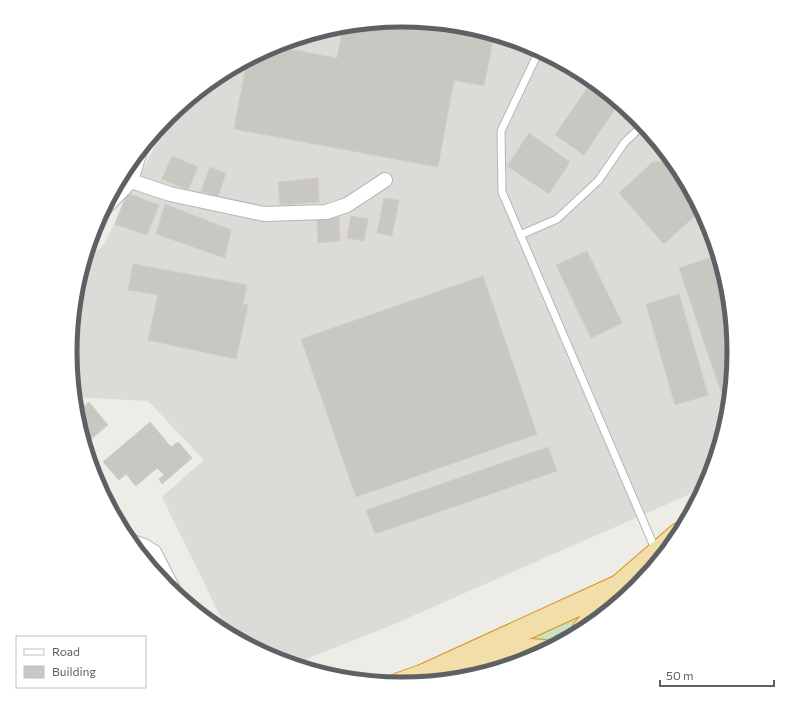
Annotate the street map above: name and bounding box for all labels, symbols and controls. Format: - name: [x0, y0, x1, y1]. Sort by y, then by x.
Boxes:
- legend: [16, 636, 146, 688]
- text: Road: [52, 644, 80, 658]
- scale bar: [660, 662, 774, 688]
- text: Building: [52, 664, 96, 678]
- text: 50 m: [666, 668, 694, 682]

